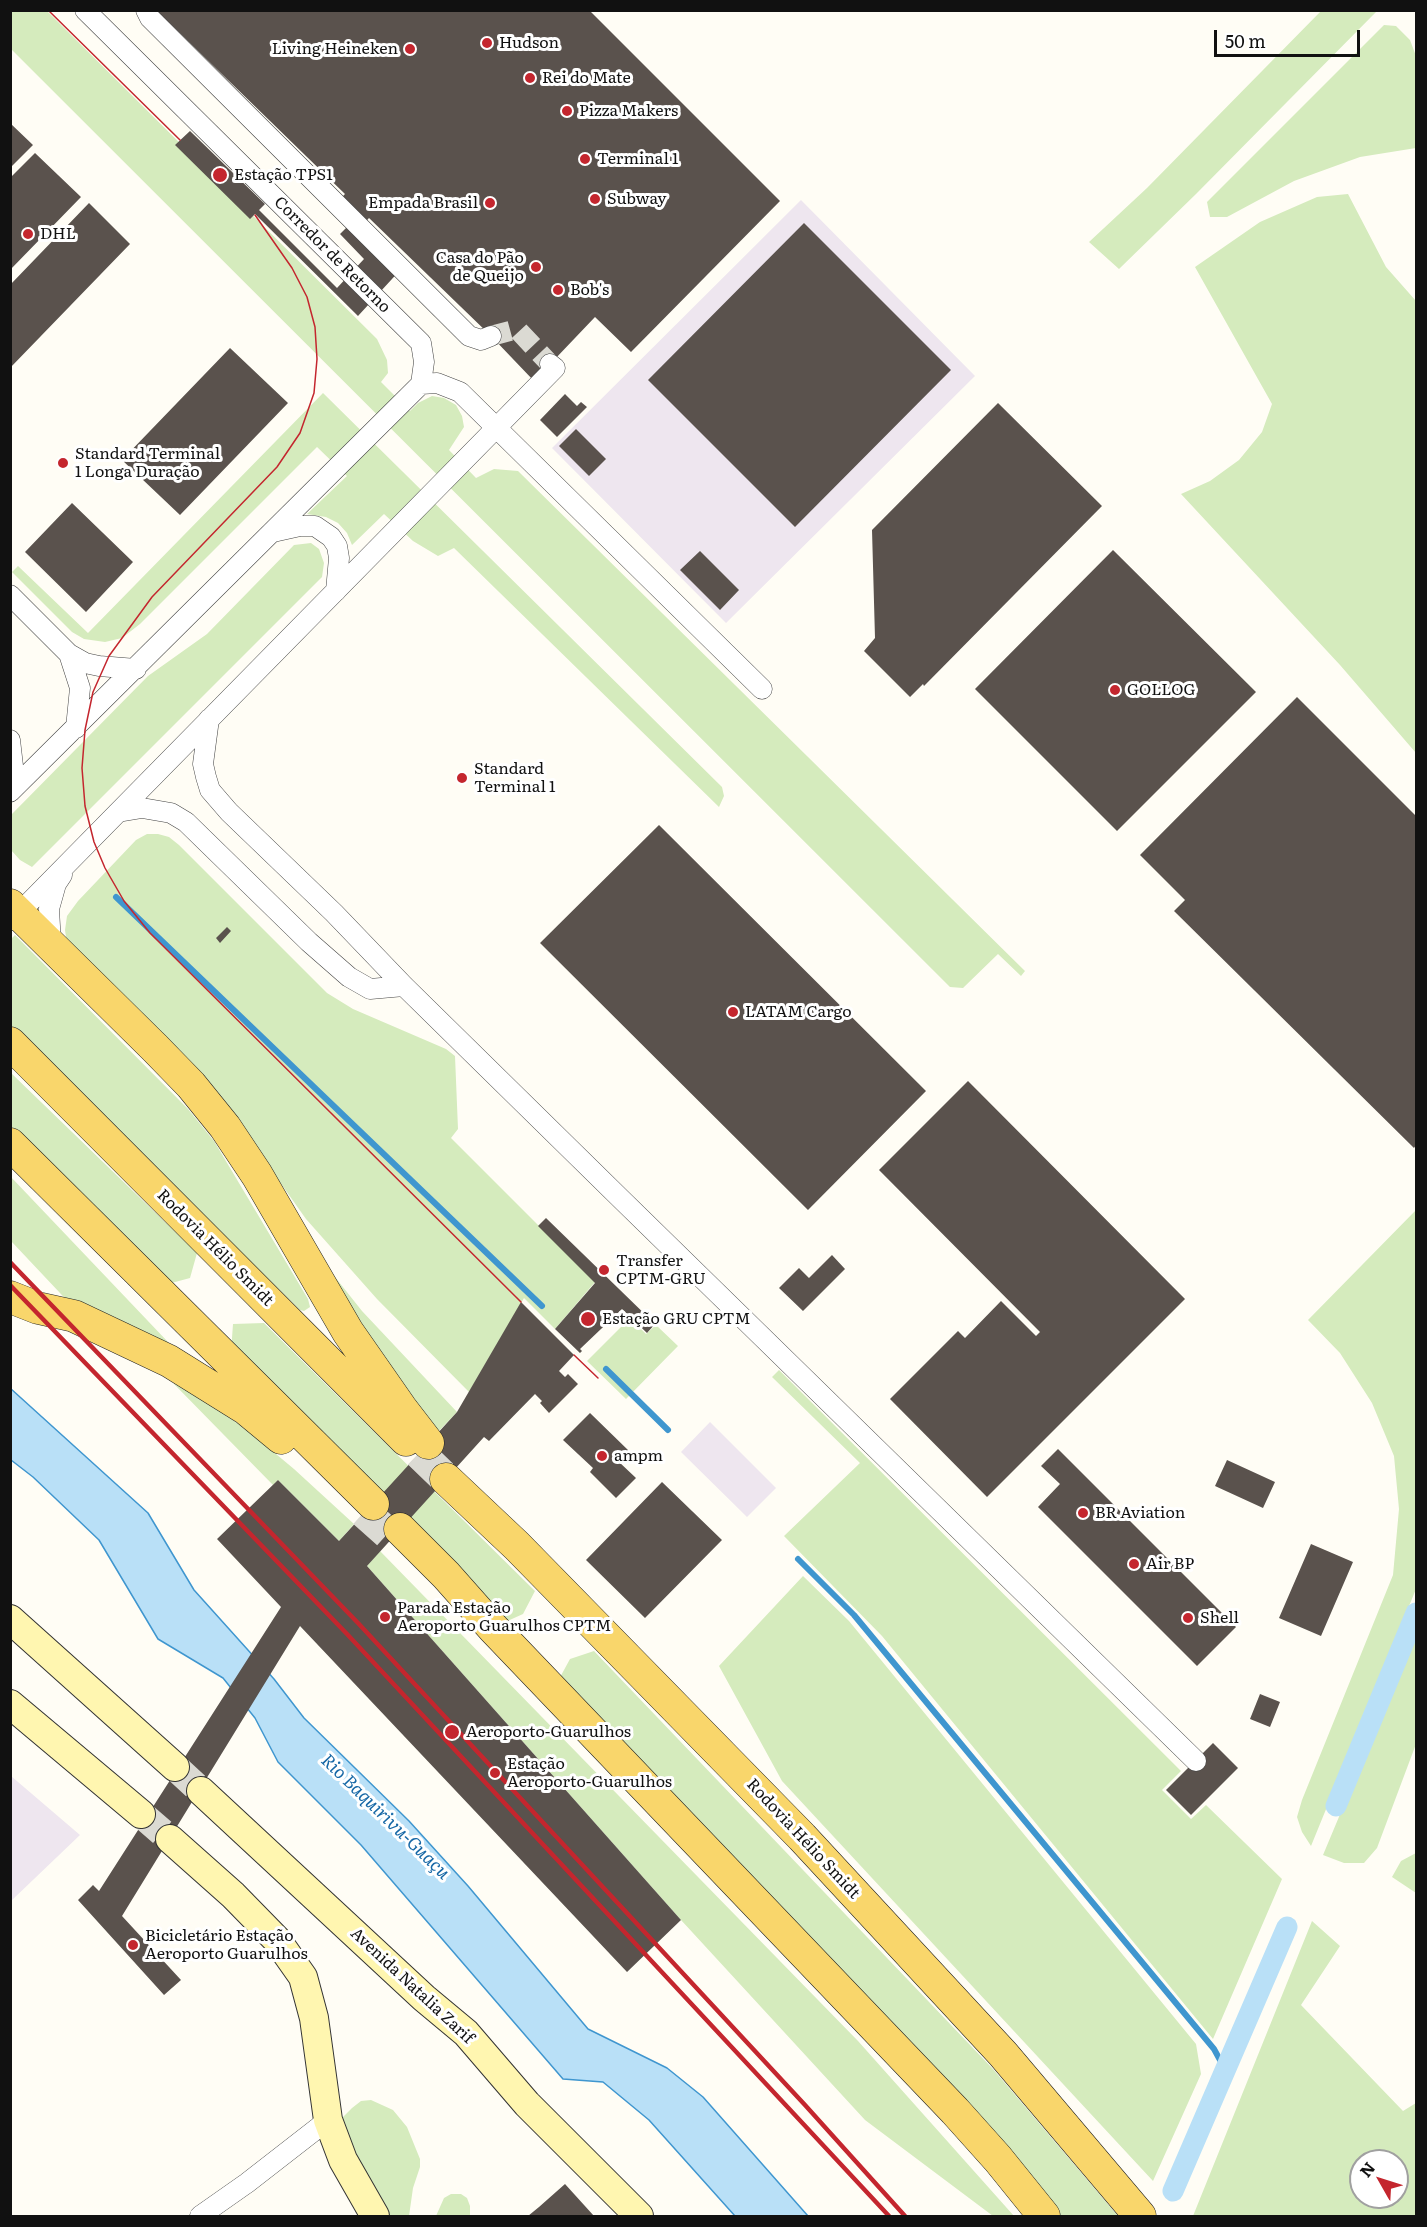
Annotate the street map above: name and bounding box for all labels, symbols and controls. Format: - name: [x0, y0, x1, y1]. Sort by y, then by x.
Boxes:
- scale bar: [1217, 18, 1362, 56]
- text: 50 m: [1225, 27, 1266, 54]
- place label: Hudson: [499, 33, 559, 53]
- marker: Hudson: [480, 36, 494, 50]
- place label: Living Heineken: [272, 39, 398, 59]
- marker: Living Heineken: [403, 42, 417, 56]
- place label: Rei do Mate: [542, 68, 631, 88]
- marker: Rei do Mate: [523, 71, 537, 85]
- place label: Pizza Makers: [579, 101, 678, 121]
- marker: Pizza Makers: [560, 104, 574, 118]
- place label: Terminal 1: [597, 149, 679, 169]
- marker: Terminal 1: [578, 152, 592, 166]
- place label: Estação TPS1: [234, 165, 333, 185]
- marker: Estação TPS1: [211, 166, 229, 184]
- place label: Subway: [607, 189, 666, 209]
- marker: Subway: [588, 192, 602, 206]
- street label: Corredor de Retorno: [270, 193, 394, 317]
- place label: Empada Brasil: [368, 193, 478, 213]
- marker: Empada Brasil: [483, 196, 497, 210]
- place label: DHL: [40, 224, 76, 244]
- marker: DHL: [21, 227, 35, 241]
- place label: Casa do Pão de Queijo: [436, 248, 524, 286]
- marker: Casa do Pão de Queijo: [529, 260, 543, 274]
- place label: Bob's: [570, 280, 609, 300]
- marker: Bob's: [551, 283, 565, 297]
- place label: Standard Terminal 1 Longa Duração: [75, 444, 220, 482]
- marker: Standard Terminal 1 Longa Duração: [56, 456, 70, 470]
- place label: GOLLOG: [1127, 680, 1195, 700]
- marker: GOLLOG: [1108, 683, 1122, 697]
- place label: Standard Terminal 1: [474, 759, 556, 797]
- marker: Standard Terminal 1: [455, 771, 469, 785]
- place label: LATAM Cargo: [745, 1002, 852, 1022]
- marker: LATAM Cargo: [726, 1005, 740, 1019]
- street label: Rodovia Hélio Smidt: [153, 1186, 277, 1310]
- place label: Transfer CPTM-GRU: [616, 1251, 706, 1289]
- marker: Transfer CPTM-GRU: [597, 1263, 611, 1277]
- place label: Estação GRU CPTM: [602, 1309, 750, 1329]
- marker: Estação GRU CPTM: [579, 1310, 597, 1328]
- place label: ampm: [614, 1446, 663, 1466]
- marker: ampm: [595, 1449, 609, 1463]
- place label: BR Aviation: [1095, 1503, 1185, 1523]
- marker: BR Aviation: [1076, 1506, 1090, 1520]
- place label: Air BP: [1146, 1554, 1194, 1574]
- marker: Air BP: [1127, 1557, 1141, 1571]
- place label: Parada Estação Aeroporto Guarulhos CPTM: [397, 1598, 611, 1636]
- place label: Shell: [1200, 1608, 1239, 1628]
- marker: Parada Estação Aeroporto Guarulhos CPTM: [378, 1610, 392, 1624]
- marker: Shell: [1181, 1611, 1195, 1625]
- place label: Aeroporto-Guarulhos: [466, 1722, 631, 1742]
- marker: Aeroporto-Guarulhos: [443, 1723, 461, 1741]
- water label: Rio Baquirivu-Guaçu: [316, 1750, 454, 1884]
- place label: Estação Aeroporto-Guarulhos: [507, 1754, 672, 1792]
- marker: Estação Aeroporto-Guarulhos: [488, 1766, 502, 1780]
- street label: Rodovia Hélio Smidt: [742, 1775, 864, 1903]
- street label: Avenida Natalia Zarif: [346, 1924, 478, 2048]
- place label: Bicicletário Estação Aeroporto Guarulhos: [145, 1926, 308, 1964]
- marker: Bicicletário Estação Aeroporto Guarulhos: [126, 1938, 140, 1952]
- north arrow: [1349, 2149, 1409, 2209]
- text: N: [1353, 2156, 1380, 2182]

